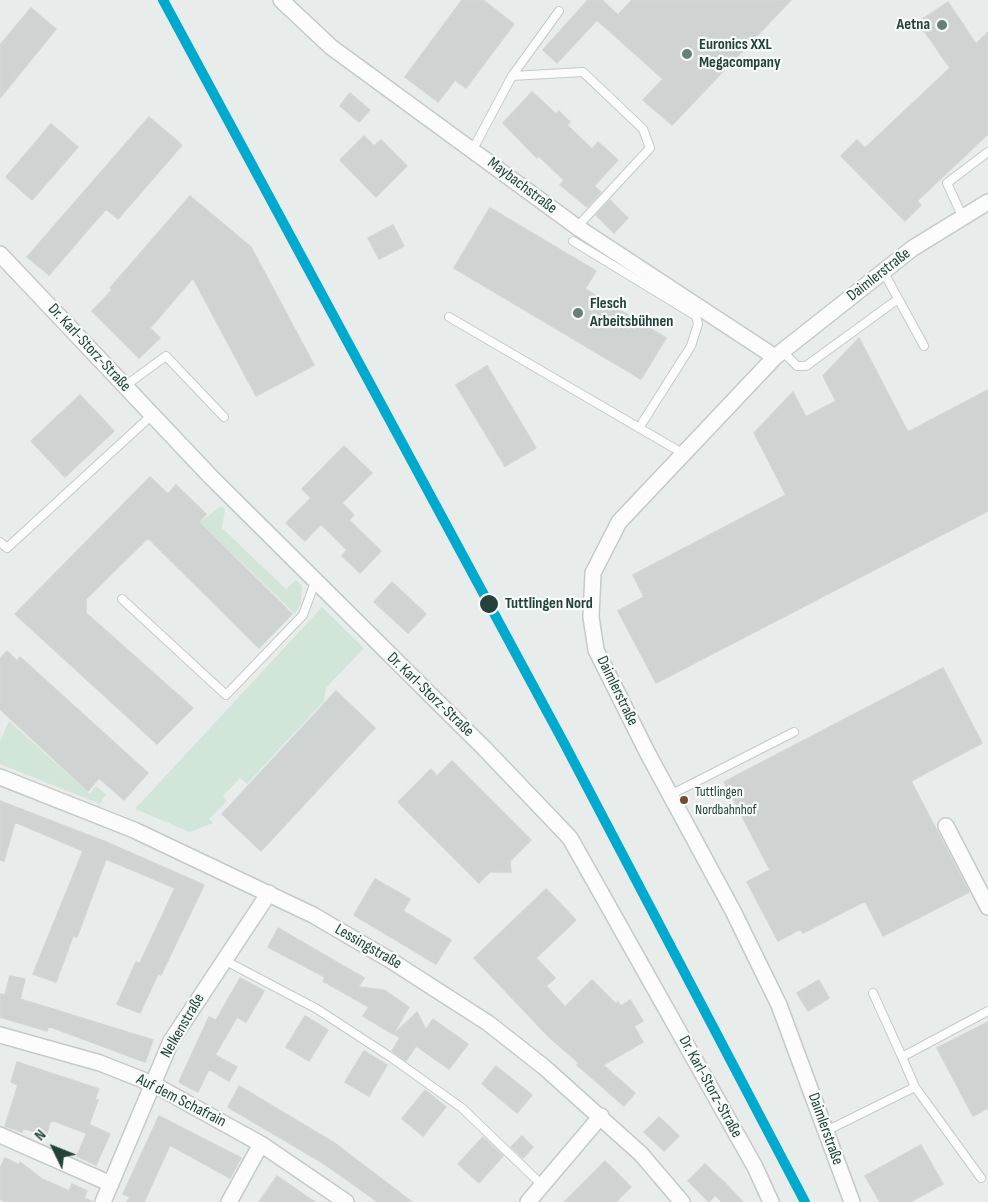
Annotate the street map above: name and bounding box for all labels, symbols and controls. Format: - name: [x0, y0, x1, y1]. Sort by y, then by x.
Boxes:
- place label: Aetna: [896, 15, 930, 35]
- marker: Aetna: [935, 18, 949, 32]
- place label: Euronics XXL Megacompany: [699, 35, 781, 73]
- marker: Euronics XXL Megacompany: [680, 47, 694, 61]
- street label: Maybachstraße: [483, 154, 561, 218]
- street label: Daimlerstraße: [843, 244, 915, 306]
- place label: Flesch Arbeitsbühnen: [590, 294, 673, 332]
- street label: Dr. Karl-Storz-Straße: [43, 300, 135, 396]
- marker: Flesch Arbeitsbühnen: [571, 306, 585, 320]
- marker: Tuttlingen Nord: [478, 593, 500, 615]
- place label: Tuttlingen Nord: [505, 594, 593, 614]
- street label: Dr. Karl-Storz-Straße: [383, 649, 477, 741]
- street label: Daimlerstraße: [592, 653, 642, 729]
- place label: Tuttlingen Nordbahnhof: [695, 784, 757, 816]
- marker: Tuttlingen Nordbahnhof: [678, 794, 690, 806]
- street label: Lessingstraße: [331, 920, 405, 974]
- street label: Nelkenstraße: [157, 990, 209, 1062]
- street label: Dr. Karl-Storz-Straße: [674, 1033, 746, 1141]
- street label: Auf dem Schafrain: [133, 1070, 229, 1132]
- street label: Daimlerstraße: [803, 1090, 847, 1168]
- north arrow: [24, 1118, 84, 1178]
- text: N: [31, 1126, 50, 1145]

